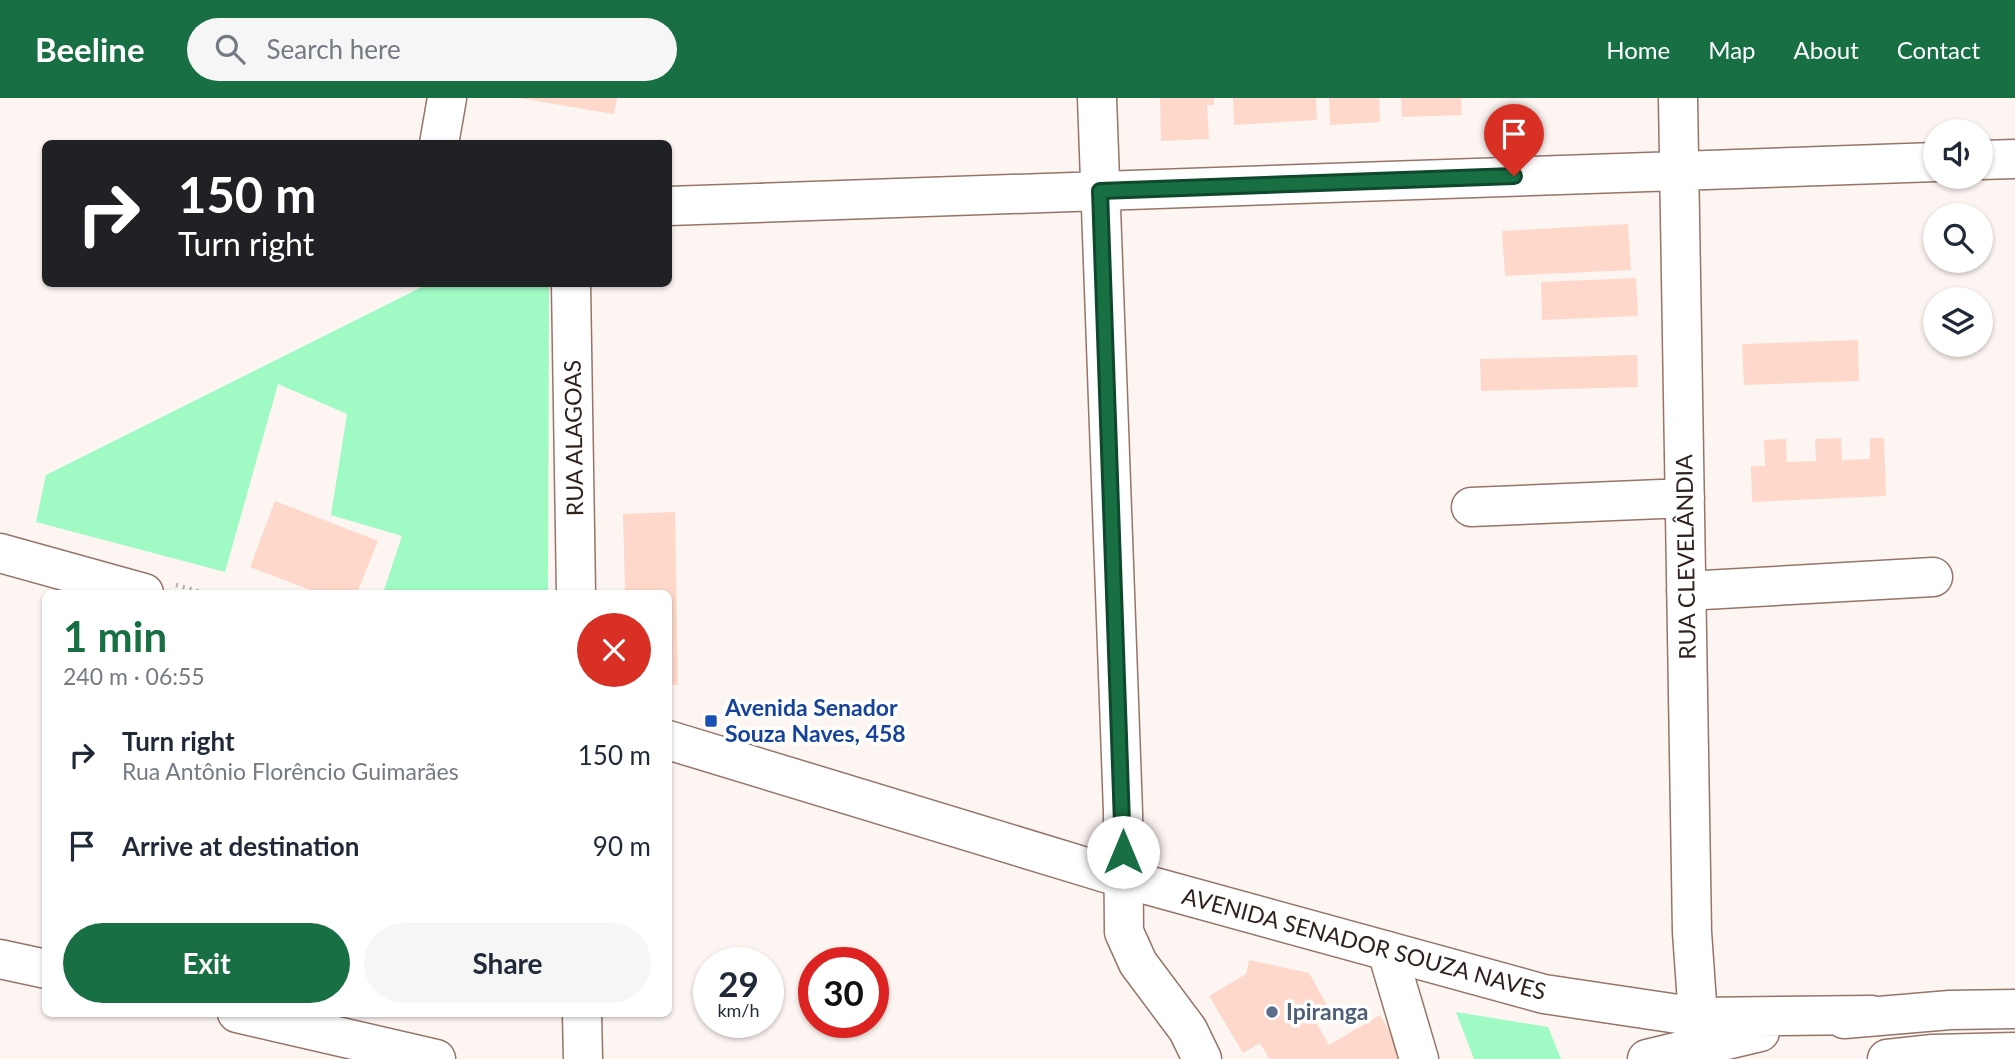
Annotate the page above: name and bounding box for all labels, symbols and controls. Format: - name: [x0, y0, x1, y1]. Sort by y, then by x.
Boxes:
- search box: [187, 18, 677, 81]
- text: Beeline: [35, 29, 145, 69]
- icon: search: [211, 30, 249, 68]
- text: Search here: [267, 33, 401, 65]
- text: Home: [1606, 35, 1670, 64]
- text: Map: [1708, 35, 1756, 64]
- text: About: [1794, 35, 1859, 64]
- text: Contact: [1897, 35, 1980, 64]
- pin: [1484, 104, 1544, 176]
- icon: arrive: [1495, 115, 1533, 153]
- map controls: [1923, 119, 1993, 357]
- button: sound: [1923, 119, 1993, 189]
- text: 150 m: [178, 165, 316, 223]
- icon: right: [63, 168, 154, 259]
- button: search: [1923, 203, 1993, 273]
- text: Turn right: [178, 224, 314, 263]
- button: layers: [1923, 287, 1993, 357]
- street label: RUA ALAGOAS: [558, 360, 588, 516]
- street label: RUA CLEVELÂNDIA: [1669, 454, 1701, 660]
- text: 1 min: [63, 611, 167, 661]
- button: close: [577, 613, 651, 687]
- text: 240 m · 06:55: [63, 662, 205, 690]
- place label: Avenida Senador Souza Naves, 458: [724, 693, 906, 747]
- marker: Avenida Senador Souza Naves, 458: [703, 713, 719, 729]
- text: Turn right: [122, 725, 235, 757]
- icon: right: [63, 736, 101, 774]
- text: 150 m: [578, 739, 651, 771]
- text: Rua Antônio Florêncio Guimarães: [122, 757, 459, 785]
- position arrow: [1086, 815, 1160, 889]
- icon: arrive: [63, 827, 101, 865]
- text: Arrive at destination: [122, 830, 359, 862]
- text: 90 m: [593, 830, 651, 862]
- street label: AVENIDA SENADOR SOUZA NAVES: [1179, 881, 1549, 1005]
- button: Exit: [63, 923, 350, 1003]
- button: Share: [364, 923, 651, 1003]
- speed limit sign: 30: [798, 947, 889, 1038]
- text: 29: [718, 962, 759, 1004]
- place label: Ipiranga: [1286, 997, 1368, 1025]
- text: km/h: [717, 999, 760, 1021]
- marker: Ipiranga: [1264, 1004, 1280, 1020]

